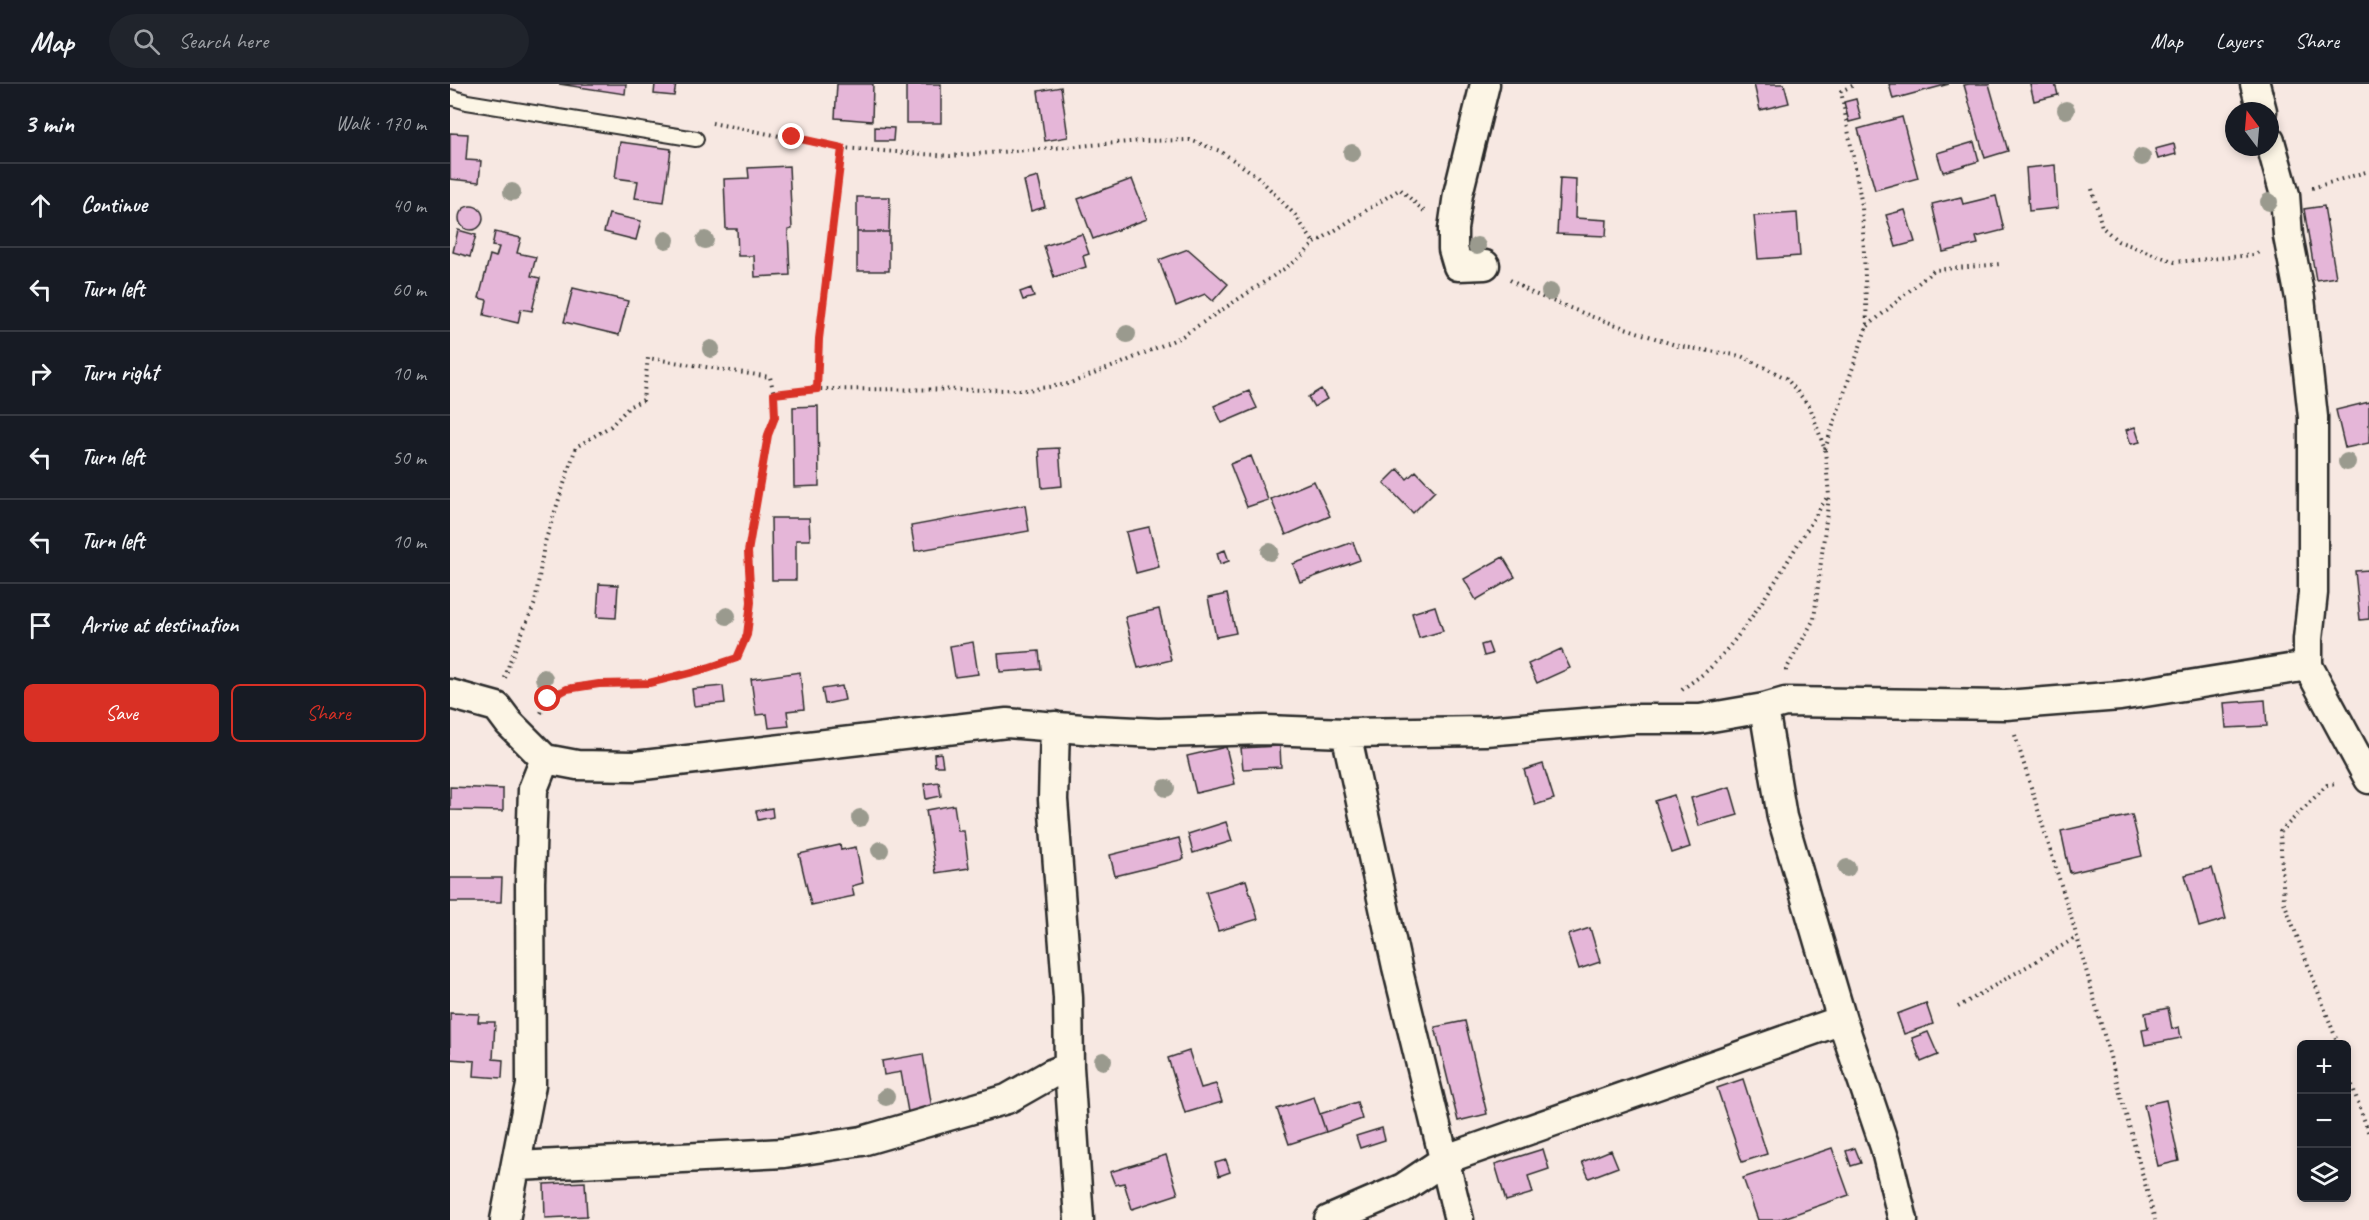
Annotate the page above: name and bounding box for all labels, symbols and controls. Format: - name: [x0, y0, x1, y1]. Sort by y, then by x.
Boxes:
- search box: [109, 14, 529, 68]
- text: Map: [30, 24, 73, 59]
- icon: search: [130, 25, 163, 58]
- text: Search here: [178, 27, 268, 55]
- text: Map: [2150, 28, 2183, 54]
- text: Layers: [2216, 28, 2262, 54]
- text: Share: [2295, 28, 2339, 54]
- north arrow: [2225, 102, 2279, 156]
- text: 3 min: [24, 107, 74, 140]
- text: Walk · 170 m: [336, 111, 426, 136]
- route end: [778, 123, 804, 149]
- icon: ahead: [24, 189, 57, 222]
- text: Continue: [81, 191, 147, 219]
- text: 40 m: [392, 193, 426, 218]
- icon: left: [24, 273, 57, 306]
- text: Turn left: [81, 275, 145, 303]
- text: 60 m: [392, 277, 426, 302]
- icon: right: [24, 357, 57, 390]
- text: Turn right: [81, 359, 158, 387]
- text: 10 m: [392, 361, 426, 386]
- icon: left: [24, 441, 57, 474]
- text: Turn left: [81, 443, 145, 471]
- text: 50 m: [392, 445, 426, 470]
- icon: left: [24, 525, 57, 558]
- text: Turn left: [81, 527, 145, 555]
- text: 10 m: [392, 529, 426, 554]
- icon: arrive: [24, 609, 57, 642]
- text: Arrive at destination: [81, 611, 238, 639]
- button: Save: [24, 684, 219, 742]
- button: Share: [231, 684, 426, 742]
- route start: [534, 685, 560, 711]
- map controls: [2297, 1040, 2351, 1202]
- button: +: [2297, 1040, 2351, 1094]
- button: −: [2297, 1094, 2351, 1148]
- button: layers: [2297, 1148, 2351, 1202]

